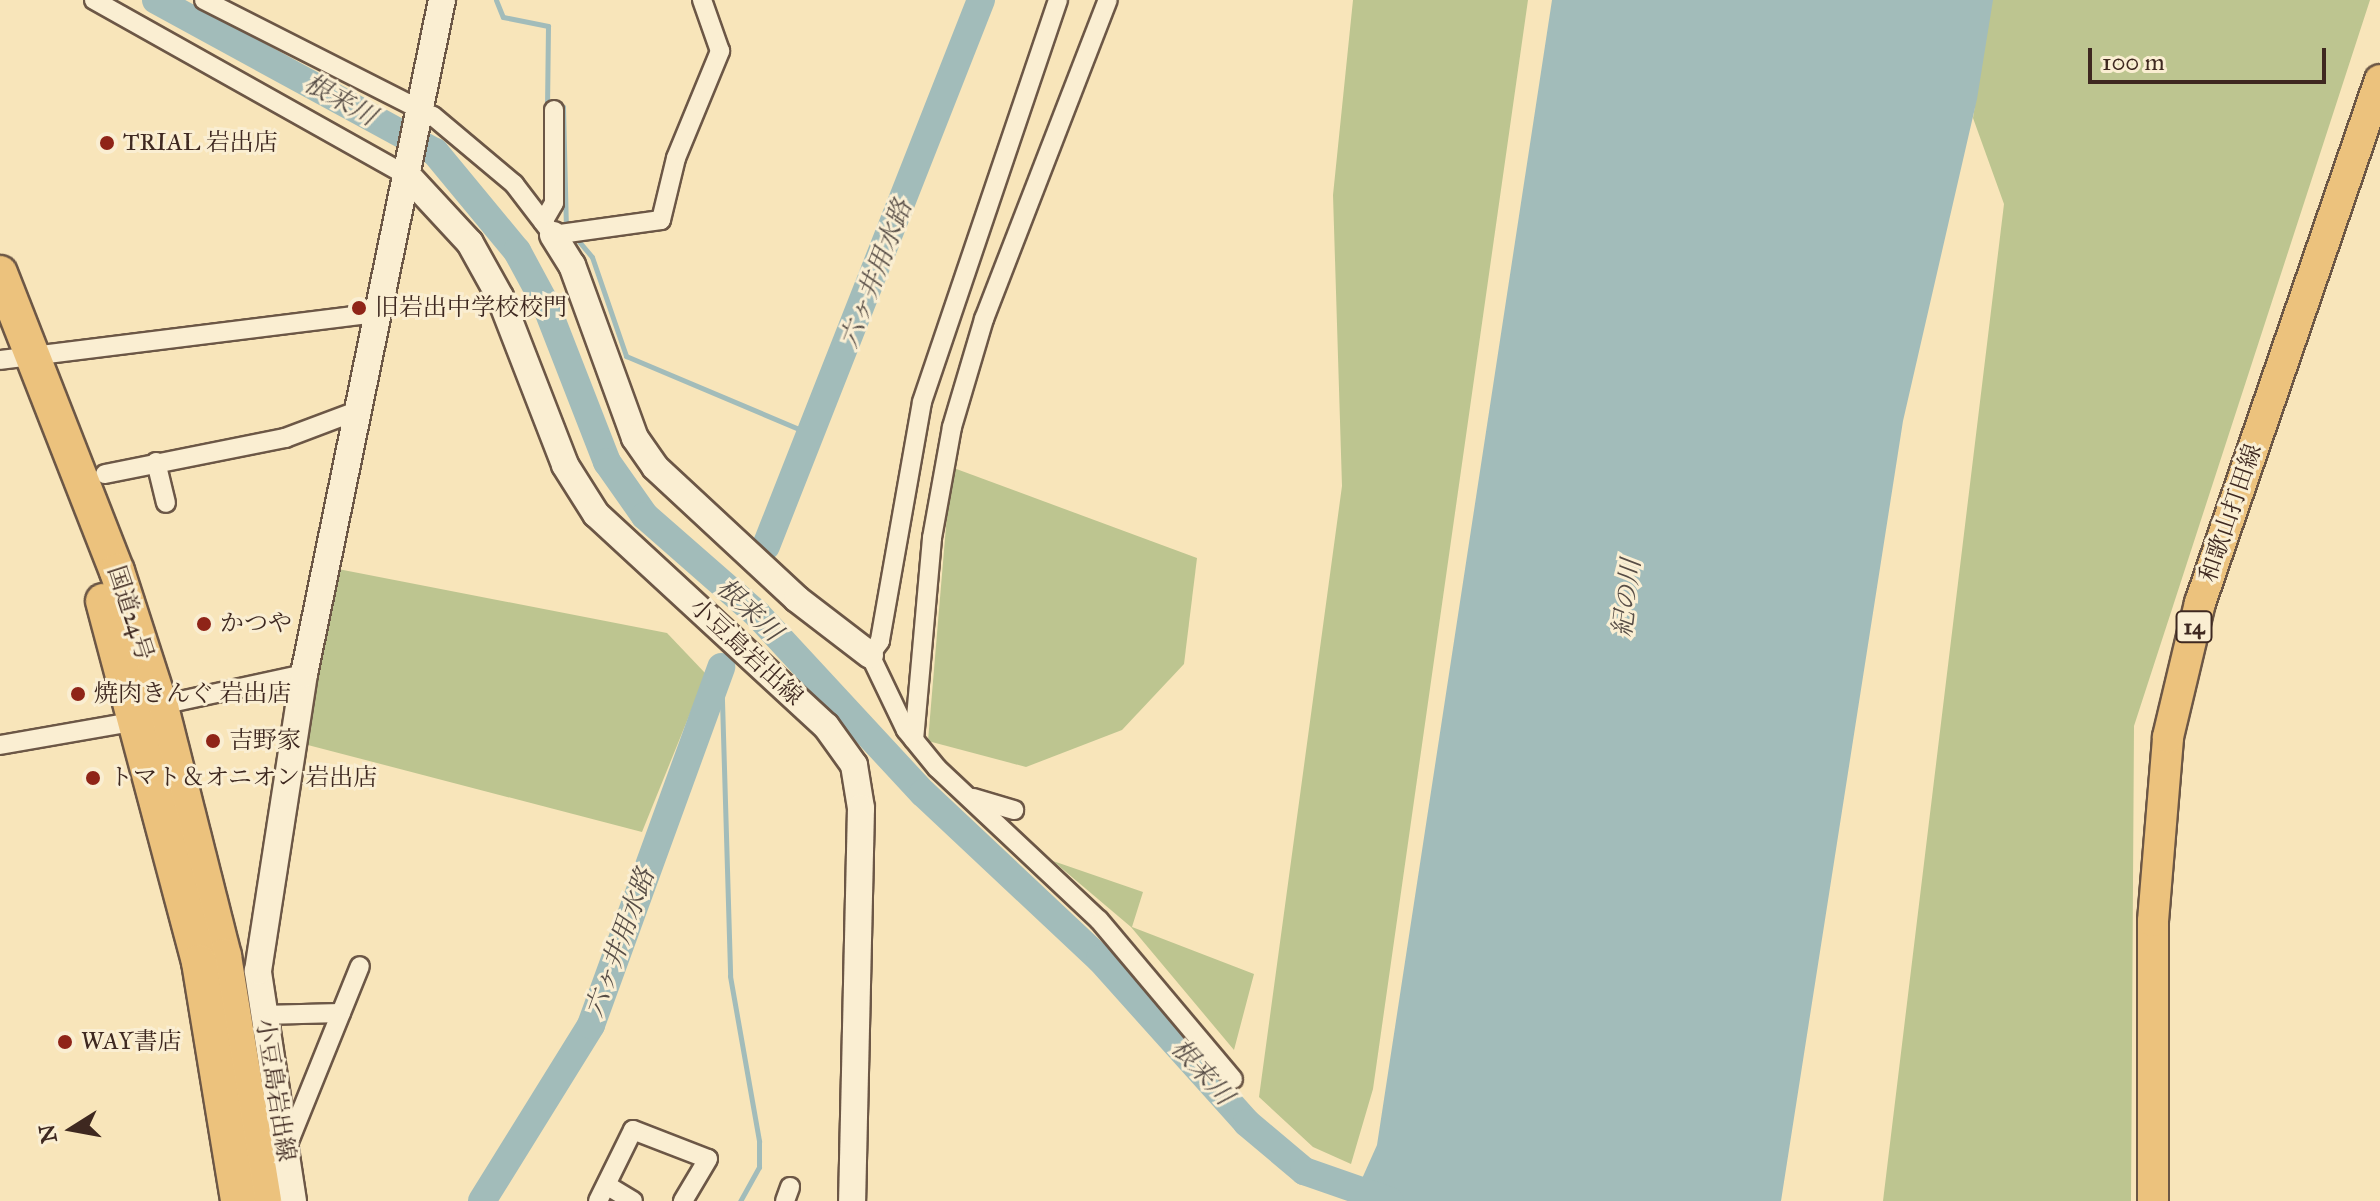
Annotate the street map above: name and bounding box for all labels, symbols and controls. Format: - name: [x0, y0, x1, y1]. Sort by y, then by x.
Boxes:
- scale bar: [2092, 32, 2330, 82]
- text: 100 m: [2102, 47, 2165, 77]
- water label: 根来川: [298, 67, 382, 133]
- place label: TRIAL 岩出店: [123, 129, 278, 157]
- marker: TRIAL 岩出店: [98, 134, 116, 152]
- water label: 六ヶ井用水路: [833, 196, 919, 352]
- place label: 旧岩出中学校校門: [375, 294, 567, 322]
- marker: 旧岩出中学校校門: [350, 299, 368, 317]
- street label: 和歌山打田線: [2194, 440, 2268, 586]
- water label: 紀の川: [1607, 557, 1647, 639]
- street label: 国道24号: [101, 562, 159, 664]
- water label: 根来川: [710, 572, 788, 648]
- street label: 小豆島岩出線: [684, 592, 808, 712]
- road number: 14: [2174, 609, 2214, 645]
- place label: かつや: [220, 610, 292, 638]
- marker: かつや: [195, 615, 213, 633]
- place label: 焼肉きんぐ 岩出店: [94, 680, 291, 708]
- marker: 焼肉きんぐ 岩出店: [69, 685, 87, 703]
- place label: 吉野家: [229, 727, 301, 755]
- marker: 吉野家: [204, 732, 222, 750]
- place label: トマト＆オニオン 岩出店: [109, 764, 378, 792]
- marker: トマト＆オニオン 岩出店: [84, 769, 102, 787]
- water label: 六ヶ井用水路: [579, 864, 661, 1022]
- street label: 小豆島岩出線: [250, 1017, 300, 1163]
- place label: WAY書店: [81, 1028, 182, 1056]
- marker: WAY書店: [56, 1033, 74, 1051]
- water label: 根来川: [1164, 1033, 1240, 1111]
- north arrow: [32, 1089, 112, 1169]
- text: N: [33, 1122, 63, 1145]

